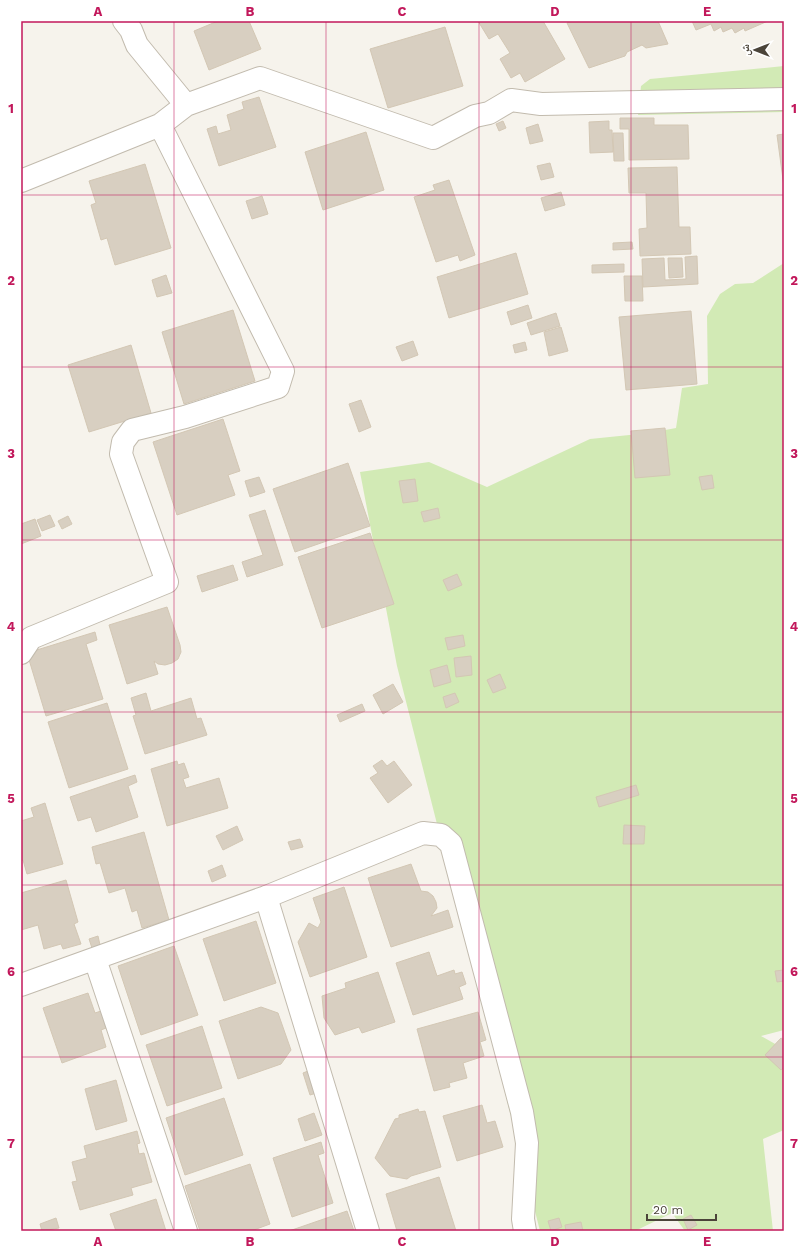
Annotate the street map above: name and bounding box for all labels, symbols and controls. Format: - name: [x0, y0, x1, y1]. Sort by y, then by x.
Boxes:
- text: A: [94, 4, 103, 19]
- text: B: [246, 4, 255, 19]
- text: C: [398, 4, 407, 19]
- text: D: [550, 4, 560, 19]
- text: E: [703, 4, 711, 19]
- north arrow: [735, 30, 775, 70]
- text: ش: [739, 44, 753, 56]
- text: 1: [8, 101, 14, 116]
- text: 1: [791, 101, 797, 116]
- text: 2: [7, 273, 15, 288]
- text: 2: [790, 273, 798, 288]
- text: 3: [7, 446, 15, 461]
- text: 3: [790, 446, 798, 461]
- text: 4: [7, 619, 16, 634]
- text: 4: [790, 619, 799, 634]
- text: 5: [7, 791, 15, 806]
- text: 5: [790, 791, 798, 806]
- text: 6: [7, 964, 15, 979]
- text: 6: [790, 964, 798, 979]
- text: 7: [7, 1136, 15, 1151]
- text: 7: [790, 1136, 798, 1151]
- scale bar: [647, 1196, 716, 1222]
- text: 20 m: [653, 1203, 683, 1217]
- text: A: [94, 1234, 103, 1249]
- text: B: [246, 1234, 255, 1249]
- text: C: [398, 1234, 407, 1249]
- text: D: [550, 1234, 560, 1249]
- text: E: [703, 1234, 711, 1249]

